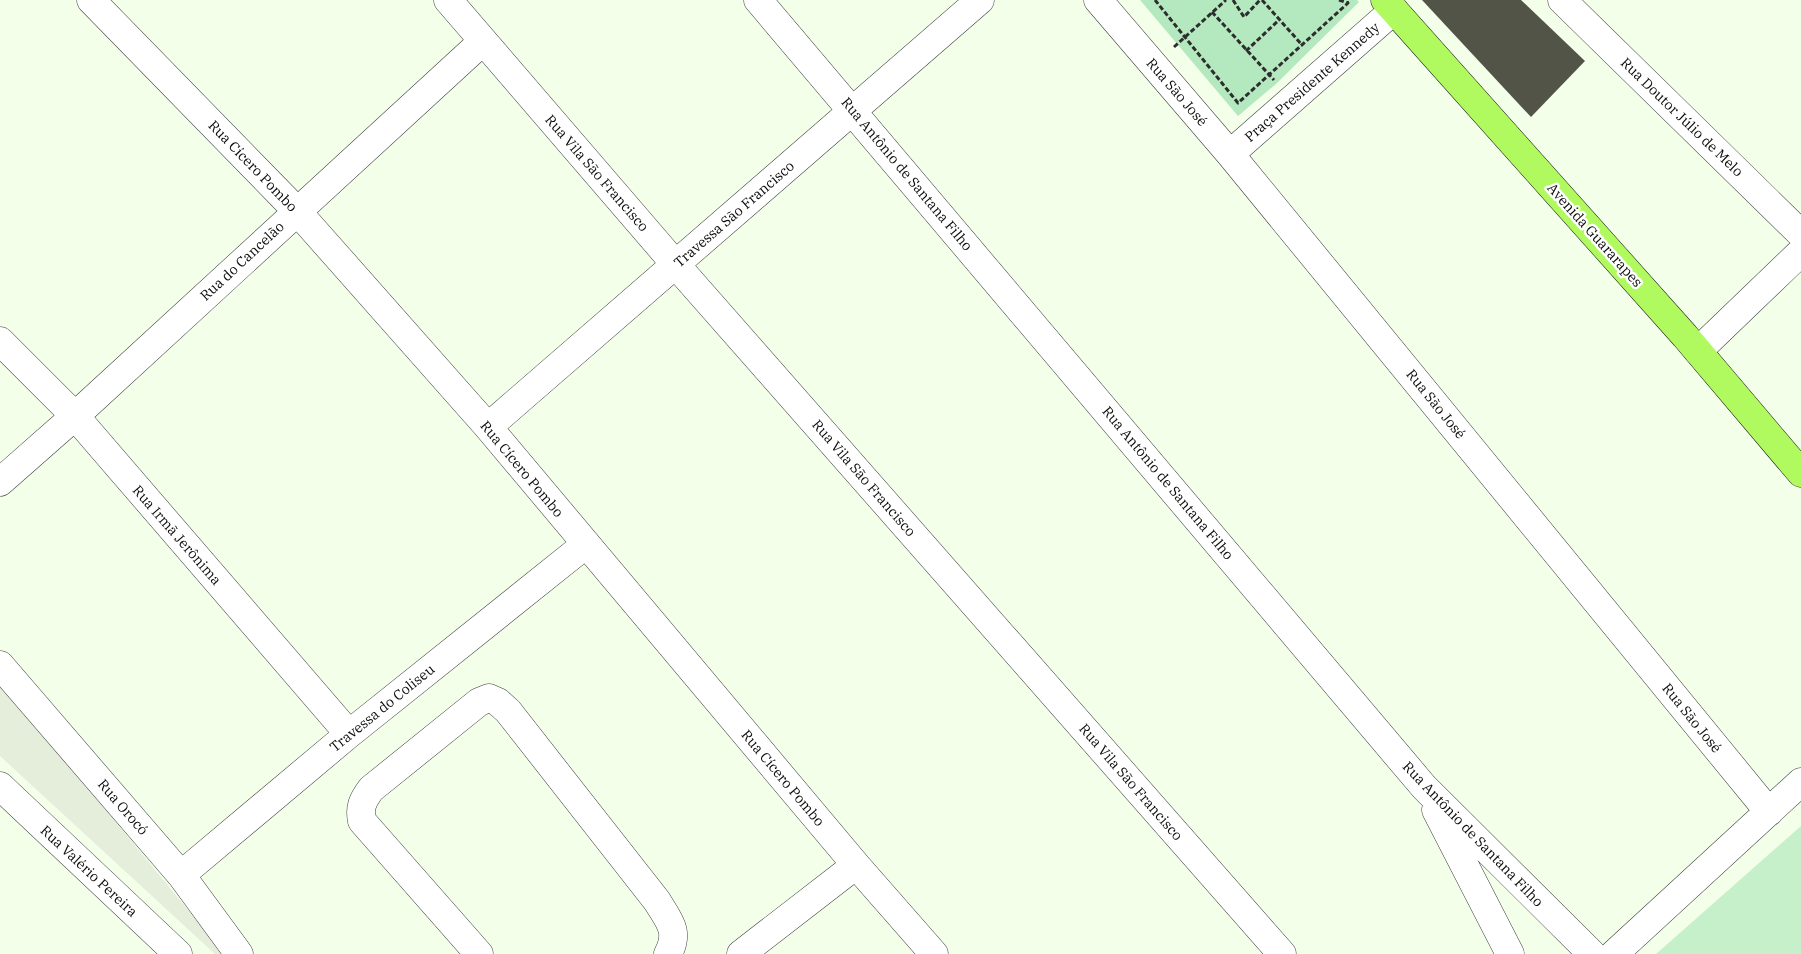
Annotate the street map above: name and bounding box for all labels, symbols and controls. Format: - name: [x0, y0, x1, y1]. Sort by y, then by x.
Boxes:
- street label: Praça Presidente Kennedy: [1241, 18, 1384, 146]
- street label: Rua São José: [1143, 54, 1211, 130]
- street label: Rua Doutor Júlio de Melo: [1617, 54, 1747, 180]
- street label: Rua Antônio de Santana Filho: [837, 94, 977, 255]
- street label: Rua Vila São Francisco: [541, 111, 653, 235]
- street label: Rua Cícero Pombo: [205, 116, 301, 216]
- street label: Travessa São Francisco: [670, 157, 798, 271]
- street label: Avenida Guararapes: [1543, 179, 1647, 291]
- street label: Rua do Cancelão: [196, 217, 288, 305]
- street label: Rua São José: [1402, 366, 1470, 442]
- street label: Rua Antônio de Santana Filho: [1098, 403, 1238, 564]
- street label: Rua Vila São Francisco: [808, 416, 920, 540]
- street label: Rua Cícero Pombo: [476, 417, 568, 521]
- street label: Rua Irmã Jerônima: [129, 481, 225, 589]
- street label: Travessa do Coliseu: [326, 660, 438, 756]
- street label: Rua São José: [1658, 680, 1726, 756]
- street label: Rua Vila São Francisco: [1075, 720, 1187, 844]
- street label: Rua Cícero Pombo: [737, 726, 829, 830]
- street label: Rua Antônio de Santana Filho: [1399, 758, 1547, 910]
- street label: Rua Orocó: [94, 775, 152, 839]
- street label: Rua Valério Pereira: [37, 821, 142, 921]

